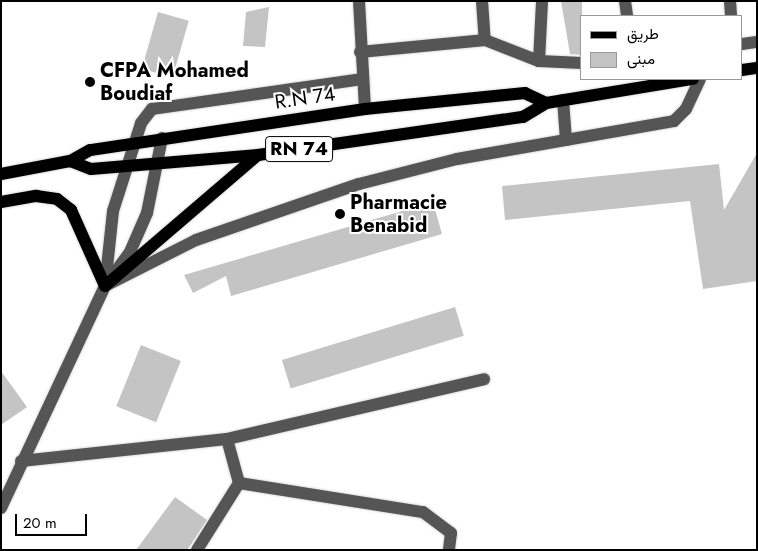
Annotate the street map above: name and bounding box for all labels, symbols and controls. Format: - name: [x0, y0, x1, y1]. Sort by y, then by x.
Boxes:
- legend: [580, 15, 743, 80]
- text: طريق: [627, 23, 659, 45]
- text: مبنى: [627, 48, 655, 70]
- place label: CFPA Mohamed Boudiaf: [100, 58, 249, 105]
- marker: CFPA Mohamed Boudiaf: [84, 76, 96, 88]
- street label: R.N 74: [273, 82, 337, 114]
- road number: RN 74: [264, 132, 334, 166]
- place label: Pharmacie Benabid: [350, 190, 447, 237]
- marker: Pharmacie Benabid: [334, 208, 346, 220]
- scale bar: [18, 504, 90, 536]
- text: 20 m: [23, 512, 57, 534]

